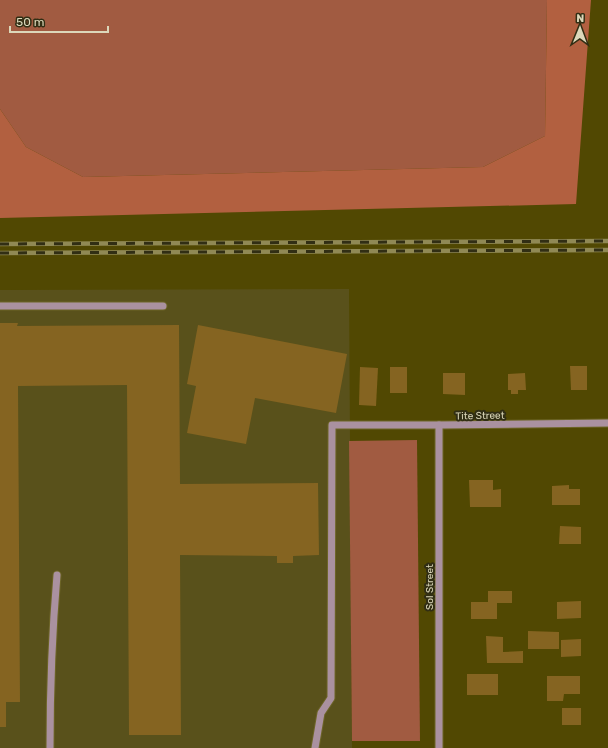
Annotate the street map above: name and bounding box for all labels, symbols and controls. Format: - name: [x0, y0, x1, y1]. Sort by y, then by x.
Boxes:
- scale bar: [10, 8, 108, 34]
- north arrow: [560, 8, 600, 48]
- text: N: [576, 12, 584, 25]
- text: 50 m: [16, 15, 44, 29]
- street label: Tite Street: [455, 410, 505, 422]
- street label: Sol Street: [424, 564, 436, 610]

